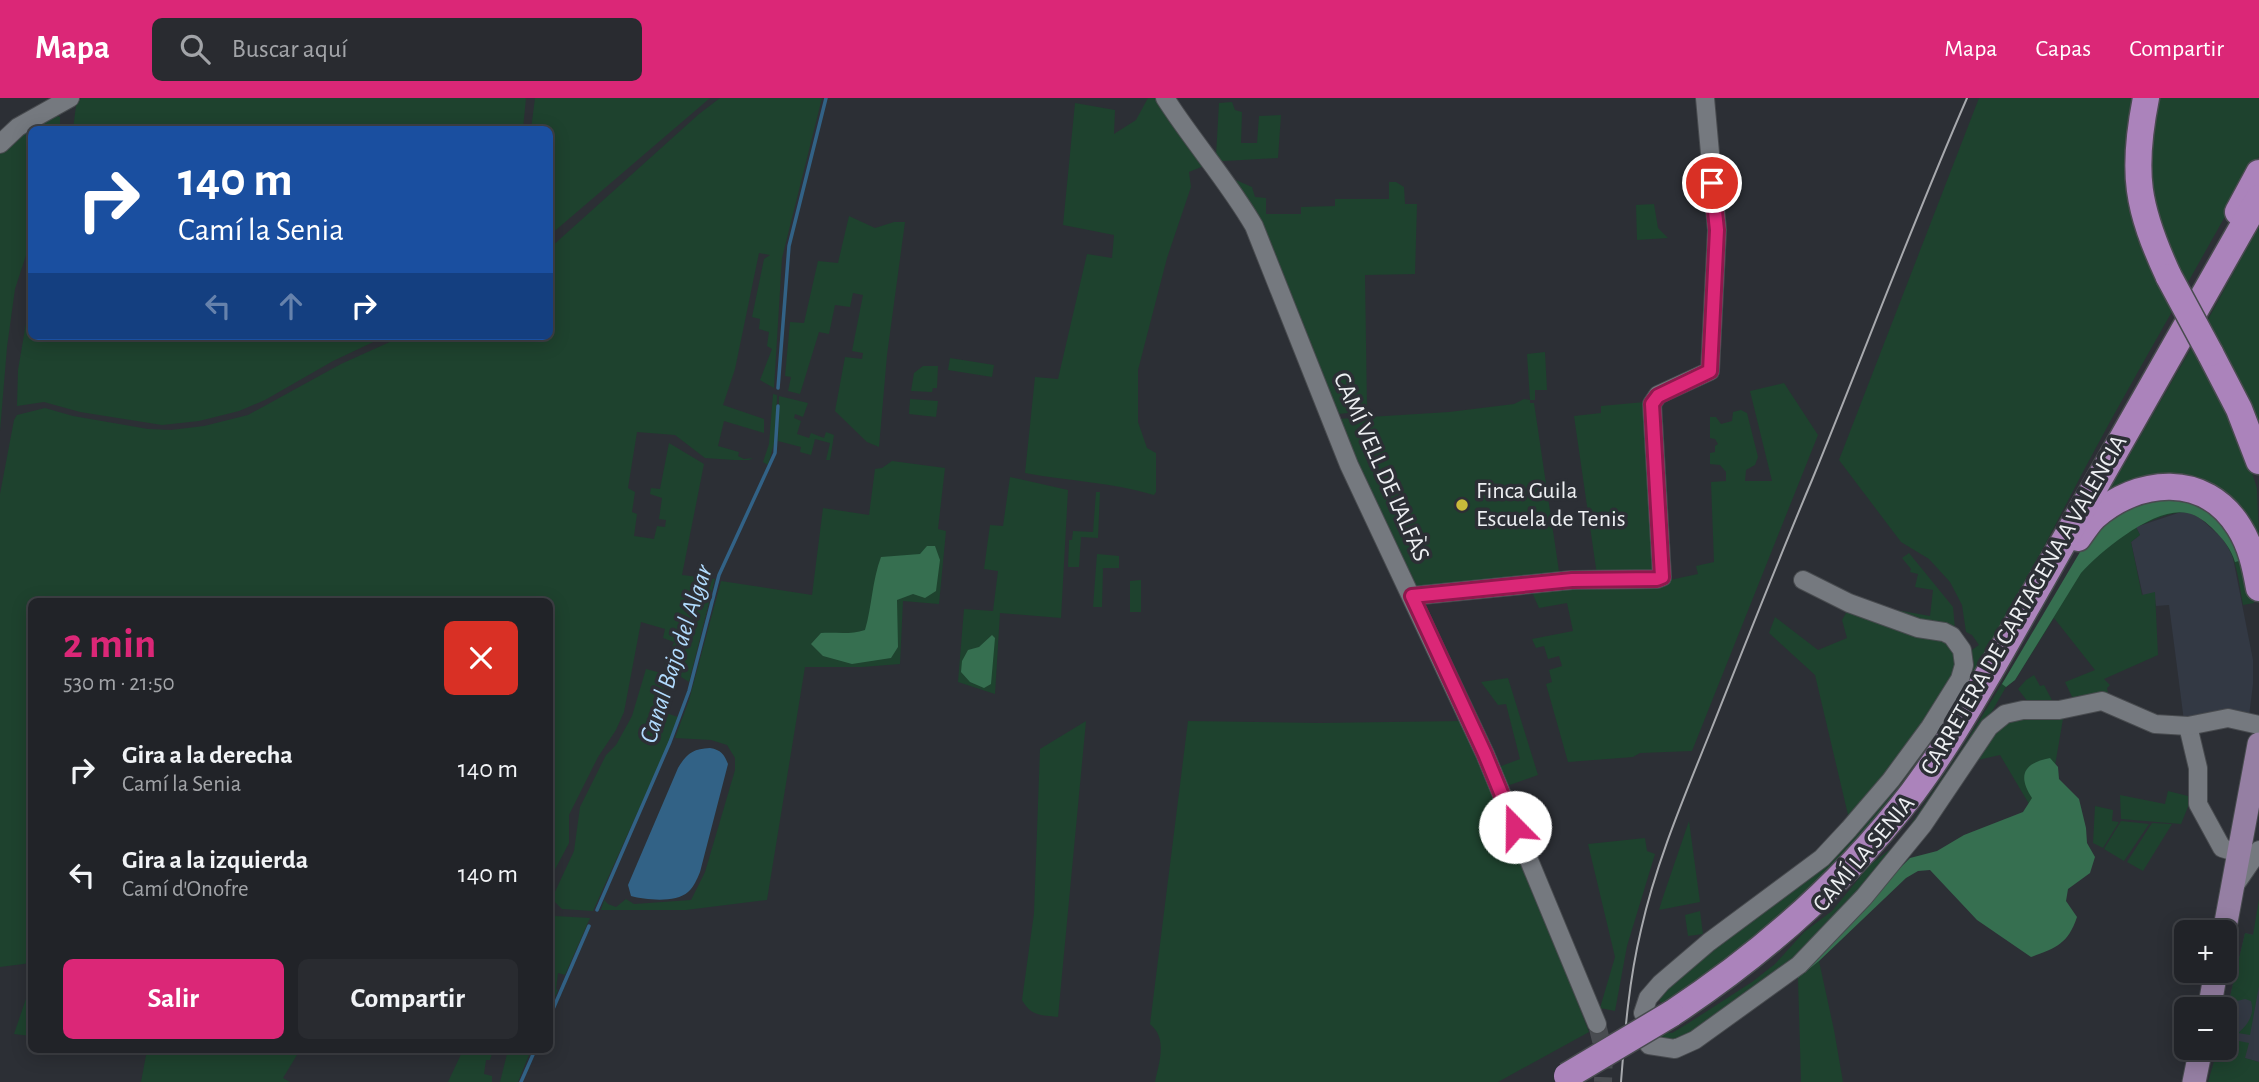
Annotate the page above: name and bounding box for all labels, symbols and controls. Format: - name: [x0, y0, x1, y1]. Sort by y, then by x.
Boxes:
- search box: [152, 18, 642, 81]
- icon: search: [176, 30, 214, 68]
- text: Mapa: [35, 32, 110, 65]
- text: Buscar aquí: [232, 36, 348, 62]
- text: Mapa: [1944, 37, 1997, 61]
- text: Capas: [2035, 37, 2091, 61]
- text: Compartir: [2129, 37, 2224, 61]
- pin: [1682, 153, 1742, 213]
- icon: right: [63, 154, 154, 245]
- text: 140 m: [178, 156, 293, 205]
- icon: arrive: [1693, 164, 1731, 202]
- text: Camí la Senia: [178, 214, 344, 246]
- icon: left: [199, 287, 237, 325]
- icon: ahead: [272, 287, 310, 325]
- icon: right: [345, 287, 383, 325]
- street label: CAMÍ VELL DE L'ALFÀS: [1329, 368, 1435, 565]
- street label: CARRETERA DE CARTAGENA A VALENCIA: [1917, 431, 2131, 779]
- place label: Finca Guila Escuela de Tenis: [1476, 479, 1626, 531]
- marker: Finca Guila Escuela de Tenis: [1454, 497, 1470, 513]
- water label: Canal Bajo del Algar: [635, 560, 718, 746]
- button: close: [444, 621, 518, 695]
- text: 2 min: [63, 623, 156, 665]
- text: 530 m · 21:50: [63, 672, 175, 695]
- text: Gira a la derecha: [122, 742, 293, 768]
- icon: right: [63, 751, 101, 789]
- text: 140 m: [458, 756, 518, 782]
- text: Camí la Senia: [122, 773, 241, 796]
- position arrow: [1478, 790, 1552, 864]
- street label: CAMÍ LA SENIA: [1807, 790, 1919, 917]
- text: Gira a la izquierda: [122, 847, 308, 873]
- icon: left: [63, 856, 101, 894]
- text: 140 m: [458, 861, 518, 887]
- text: Camí d'Onofre: [122, 878, 249, 901]
- map controls: [2174, 920, 2237, 1060]
- button: +: [2174, 920, 2237, 983]
- button: Salir: [63, 959, 284, 1039]
- button: Compartir: [298, 959, 518, 1039]
- button: −: [2174, 997, 2237, 1060]

